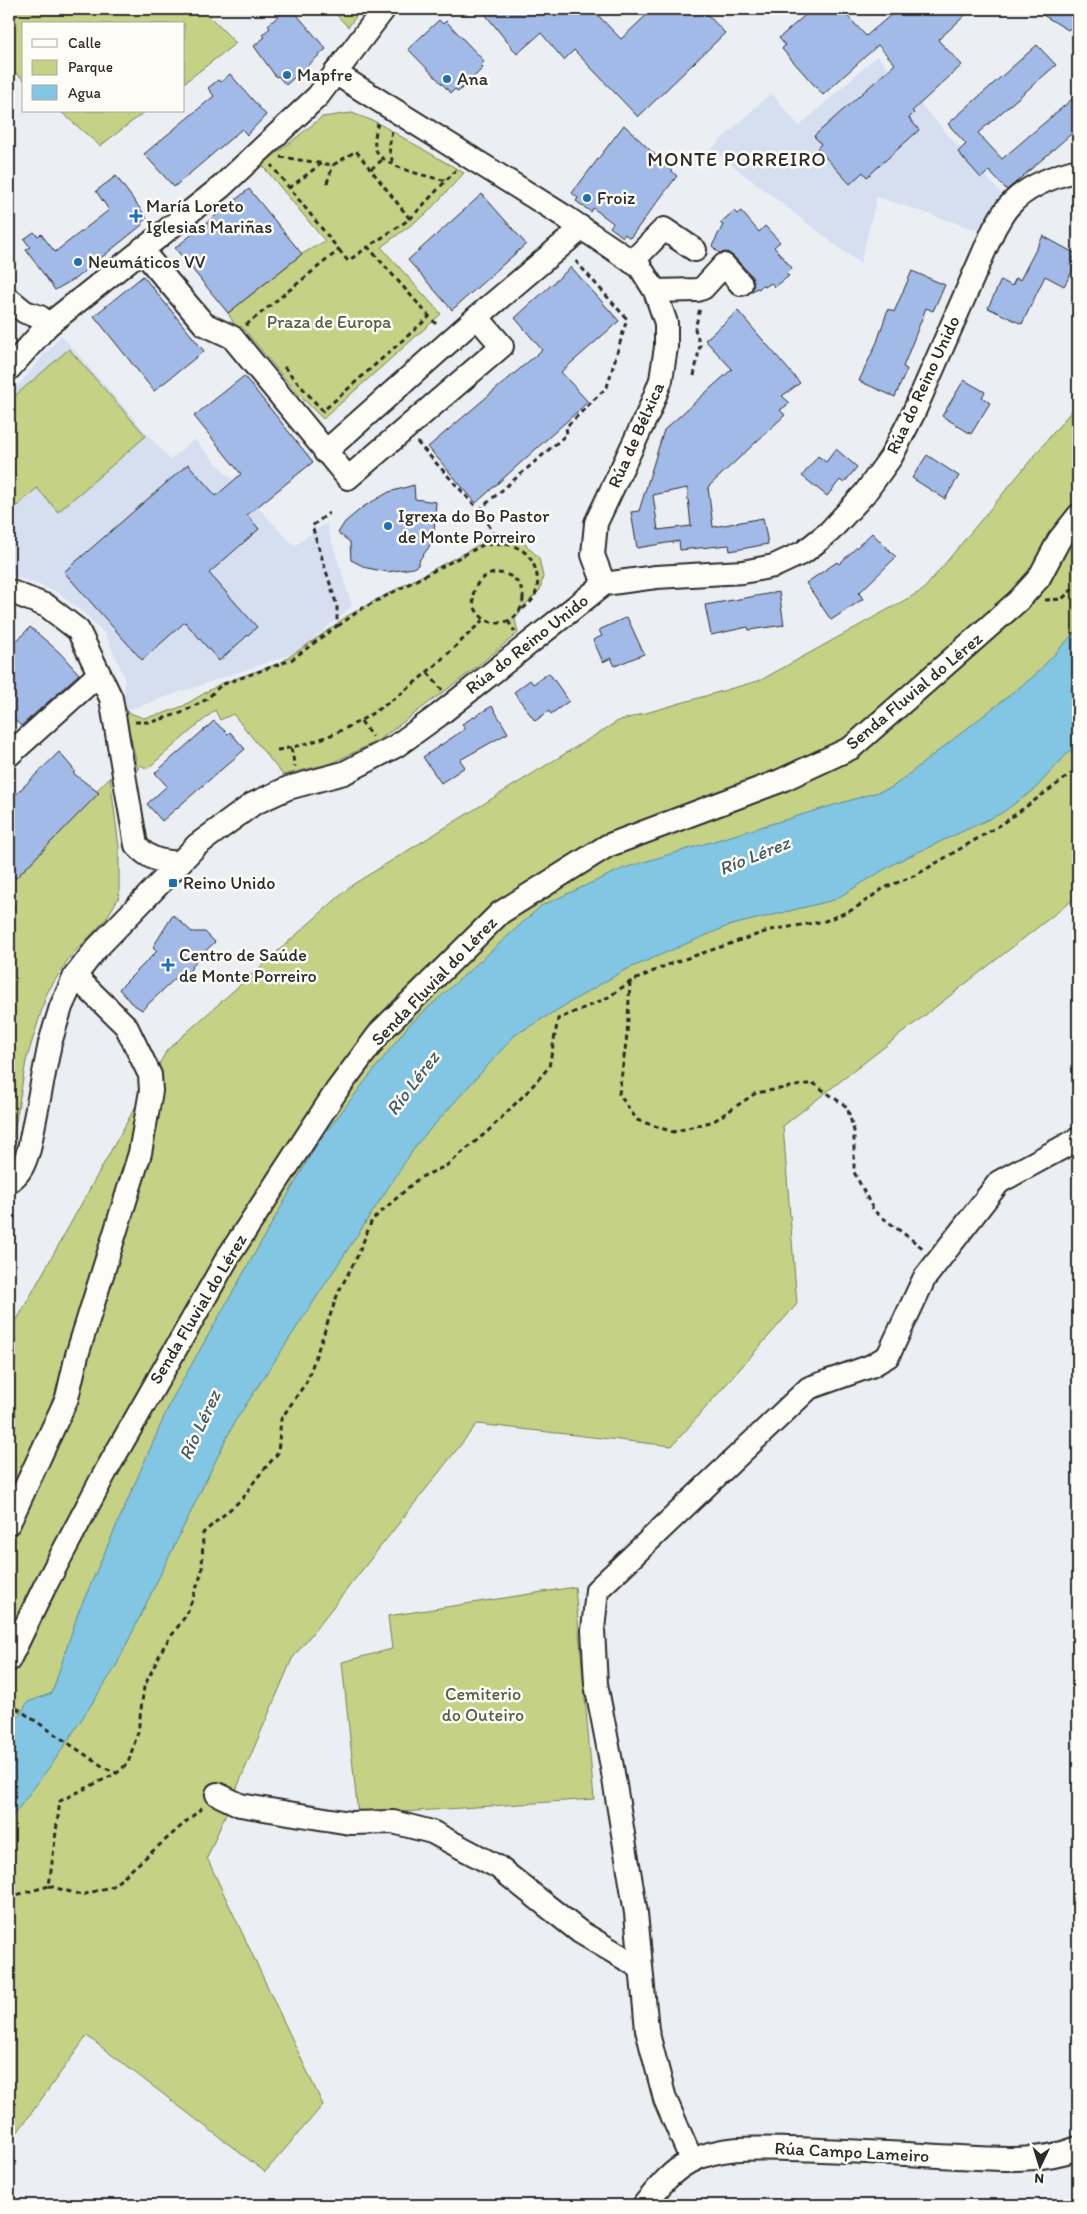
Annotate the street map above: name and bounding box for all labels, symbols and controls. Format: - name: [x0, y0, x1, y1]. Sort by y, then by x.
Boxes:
- legend: [22, 22, 185, 112]
- text: Calle: [68, 34, 101, 52]
- text: Parque: [68, 58, 113, 76]
- place label: Mapfre: [297, 64, 353, 86]
- place label: Ana: [457, 68, 489, 90]
- marker: Mapfre: [281, 69, 293, 81]
- marker: Ana: [441, 73, 453, 85]
- text: Agua: [68, 84, 102, 102]
- district label: MONTE PORREIRO: [647, 147, 827, 171]
- place label: Froiz: [597, 187, 635, 209]
- marker: Froiz: [581, 192, 593, 204]
- place label: María Loreto Iglesias Mariñas: [146, 195, 272, 238]
- marker: María Loreto Iglesias Mariñas: [130, 210, 142, 222]
- place label: Neumáticos VV: [88, 251, 206, 273]
- marker: Neumáticos VV: [72, 256, 84, 268]
- park label: Praza de Europa: [267, 311, 392, 333]
- street label: Rúa do Reino Unido: [881, 312, 965, 458]
- street label: Rúa de Bélxica: [603, 378, 669, 491]
- place label: Igrexa do Bo Pastor de Monte Porreiro: [398, 505, 550, 548]
- marker: Igrexa do Bo Pastor de Monte Porreiro: [382, 520, 394, 532]
- street label: Rúa do Reino Unido: [461, 589, 593, 699]
- street label: Senda Fluvial do Lérez: [841, 627, 987, 755]
- water label: Río Lérez: [715, 830, 794, 880]
- place label: Reino Unido: [183, 872, 275, 894]
- marker: Reino Unido: [167, 877, 179, 889]
- street label: Senda Fluvial do Lérez: [367, 912, 501, 1050]
- place label: Centro de Saúde de Monte Porreiro: [179, 944, 317, 987]
- marker: Centro de Saúde de Monte Porreiro: [161, 958, 175, 972]
- water label: Río Lérez: [381, 1046, 445, 1120]
- street label: Senda Fluvial do Lérez: [144, 1230, 252, 1388]
- water label: Río Lérez: [173, 1385, 226, 1464]
- park label: Cemiterio do Outeiro: [442, 1683, 524, 1726]
- street label: Rúa Campo Lameiro: [774, 2137, 930, 2167]
- north arrow: [1014, 2142, 1064, 2192]
- text: N: [1034, 2170, 1044, 2187]

